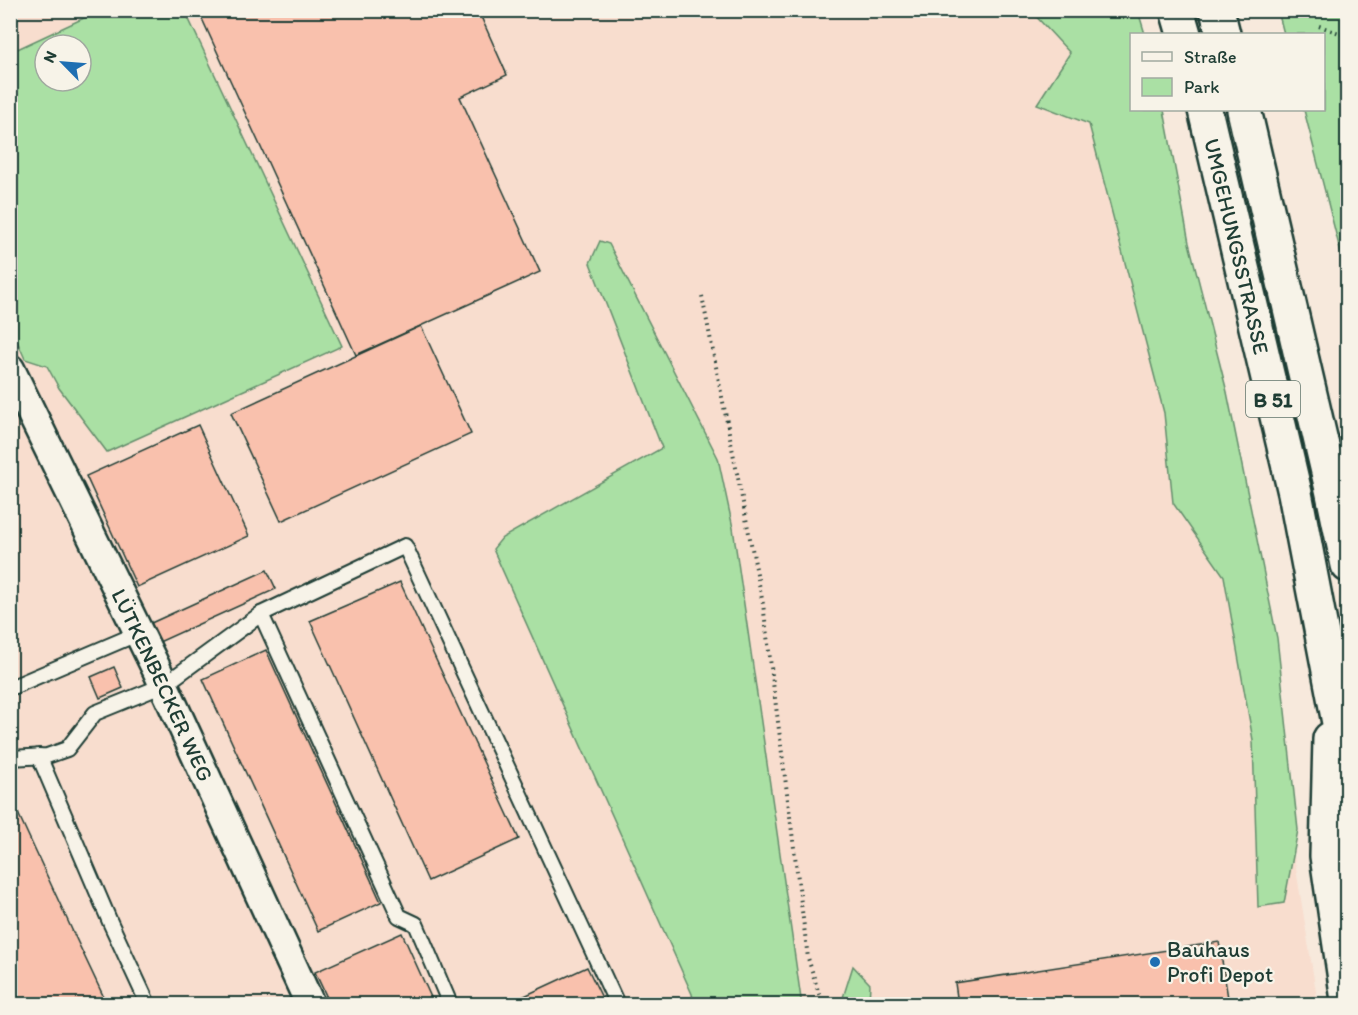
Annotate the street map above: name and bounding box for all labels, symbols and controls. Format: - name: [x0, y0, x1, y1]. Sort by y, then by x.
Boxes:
- north arrow: [33, 33, 93, 93]
- legend: [1130, 33, 1325, 111]
- text: Straße: [1184, 46, 1237, 68]
- text: N: [39, 48, 61, 66]
- text: Park: [1184, 76, 1219, 98]
- street label: UMGEHUNGSSTRASSE: [1199, 136, 1275, 357]
- road number: B 51: [1246, 381, 1300, 417]
- street label: LÜTKENBECKER WEG: [106, 584, 220, 786]
- place label: Bauhaus Profi Depot: [1167, 936, 1273, 988]
- marker: Bauhaus Profi Depot: [1148, 955, 1162, 969]

